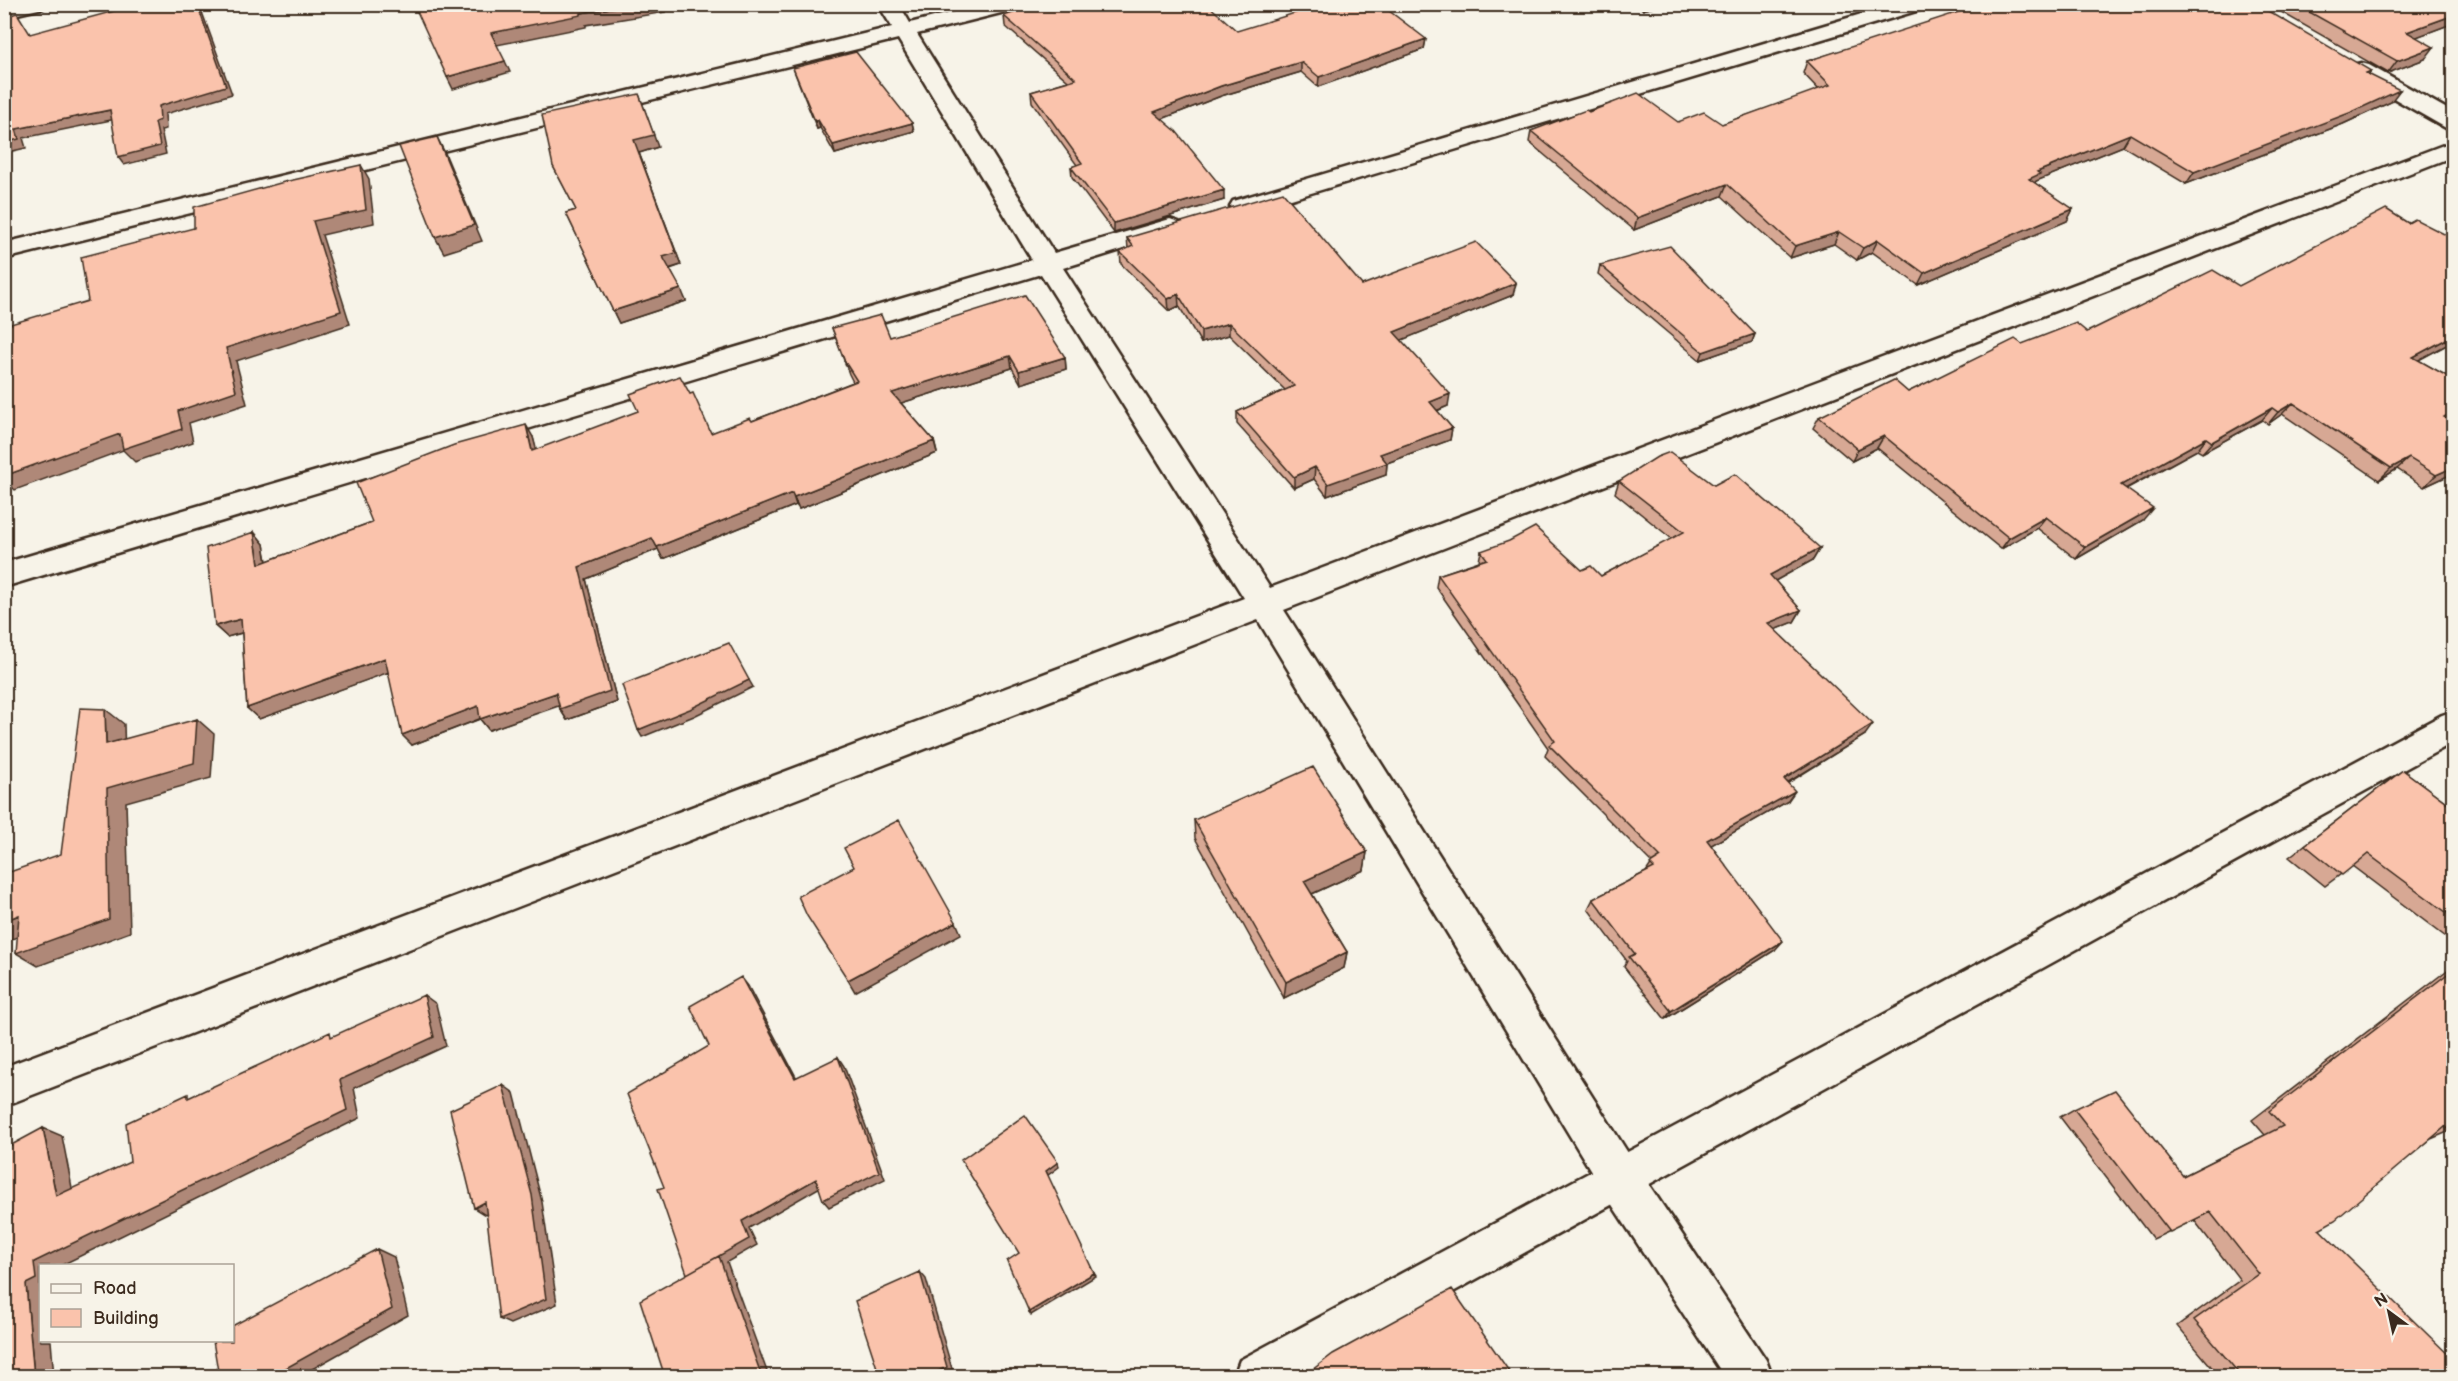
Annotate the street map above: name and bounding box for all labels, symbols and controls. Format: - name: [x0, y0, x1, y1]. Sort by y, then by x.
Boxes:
- legend: [39, 1264, 234, 1342]
- text: Road: [93, 1278, 137, 1299]
- north arrow: [2359, 1282, 2419, 1342]
- text: N: [2371, 1289, 2392, 1312]
- text: Building: [93, 1308, 159, 1329]

